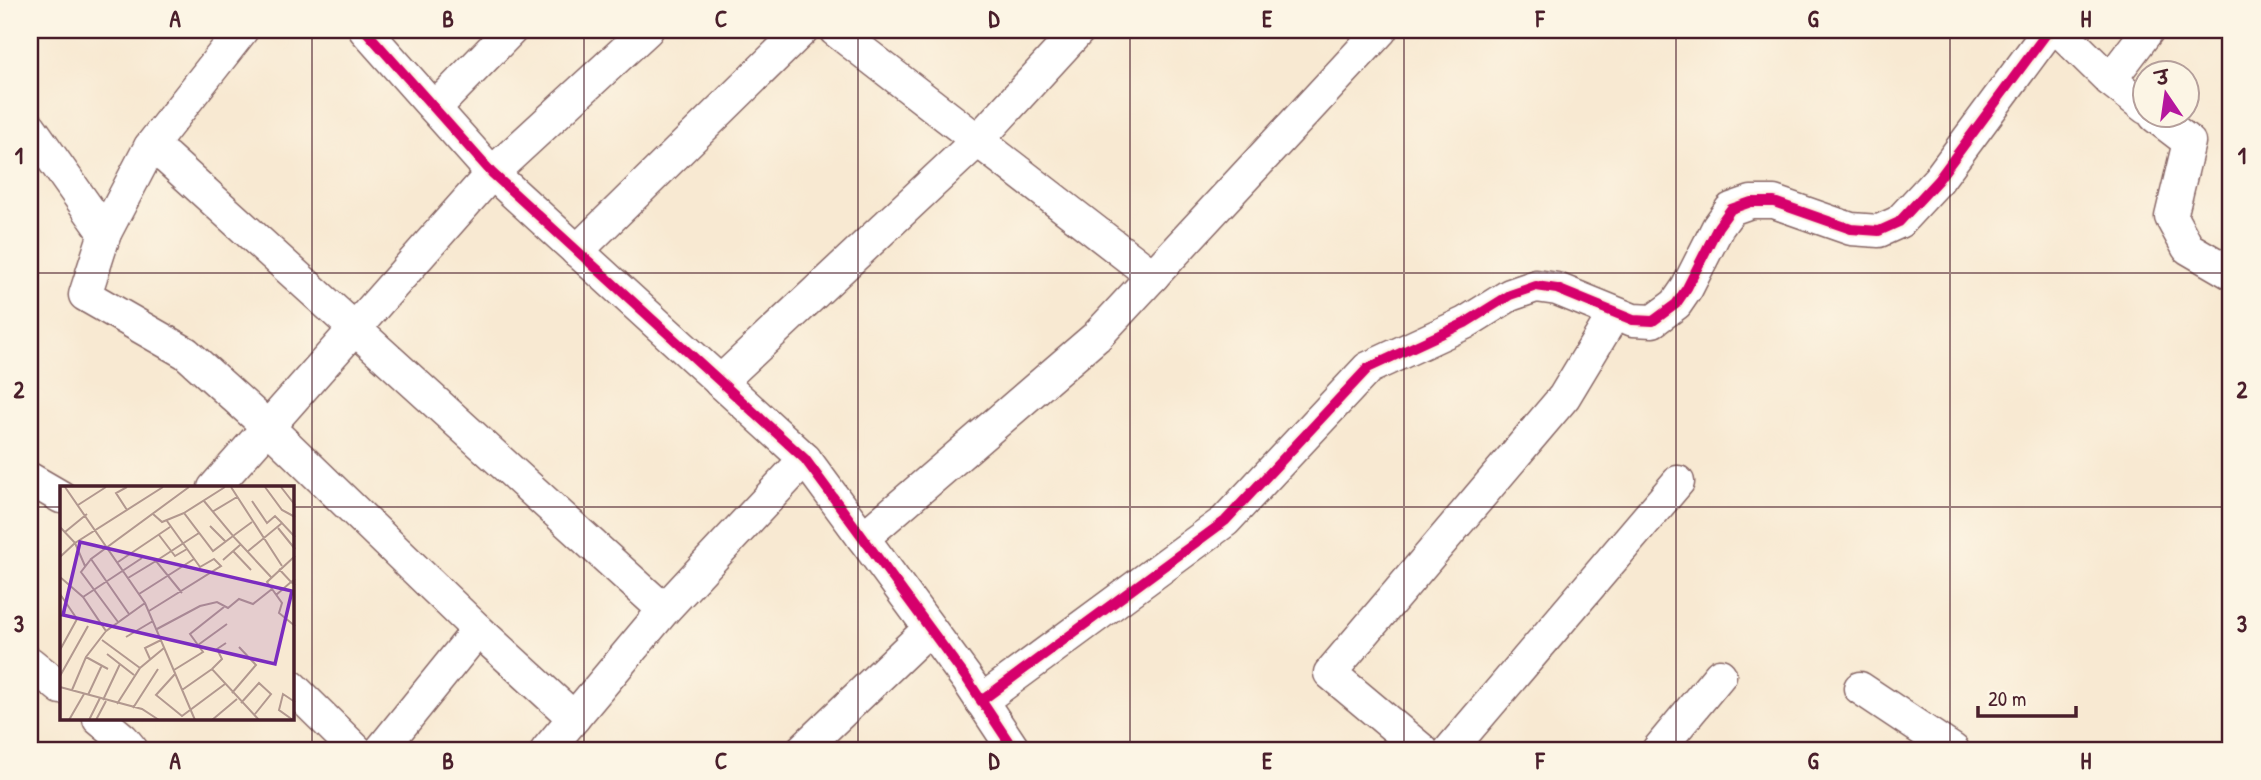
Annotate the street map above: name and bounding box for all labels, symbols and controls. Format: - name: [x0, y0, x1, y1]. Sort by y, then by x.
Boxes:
- text: A: [169, 3, 181, 34]
- text: B: [442, 3, 454, 34]
- text: C: [715, 3, 727, 34]
- text: D: [989, 3, 1001, 34]
- text: E: [1262, 3, 1273, 34]
- text: F: [1535, 3, 1546, 34]
- text: G: [1807, 3, 1819, 34]
- text: H: [2081, 3, 2092, 34]
- north arrow: [2132, 60, 2202, 130]
- text: उ: [2151, 63, 2174, 92]
- text: 1: [15, 140, 23, 171]
- text: 1: [2238, 140, 2246, 171]
- text: 2: [14, 374, 25, 405]
- text: 2: [2237, 374, 2248, 405]
- inset map: [60, 486, 294, 720]
- text: 3: [14, 608, 24, 639]
- text: 3: [2237, 608, 2247, 639]
- scale bar: [1978, 675, 2076, 719]
- text: 20 m: [1988, 684, 2026, 713]
- text: A: [169, 745, 181, 776]
- text: B: [442, 745, 454, 776]
- text: C: [715, 745, 727, 776]
- text: D: [989, 745, 1001, 776]
- text: E: [1262, 745, 1273, 776]
- text: F: [1535, 745, 1546, 776]
- text: G: [1807, 745, 1819, 776]
- text: H: [2081, 745, 2092, 776]

